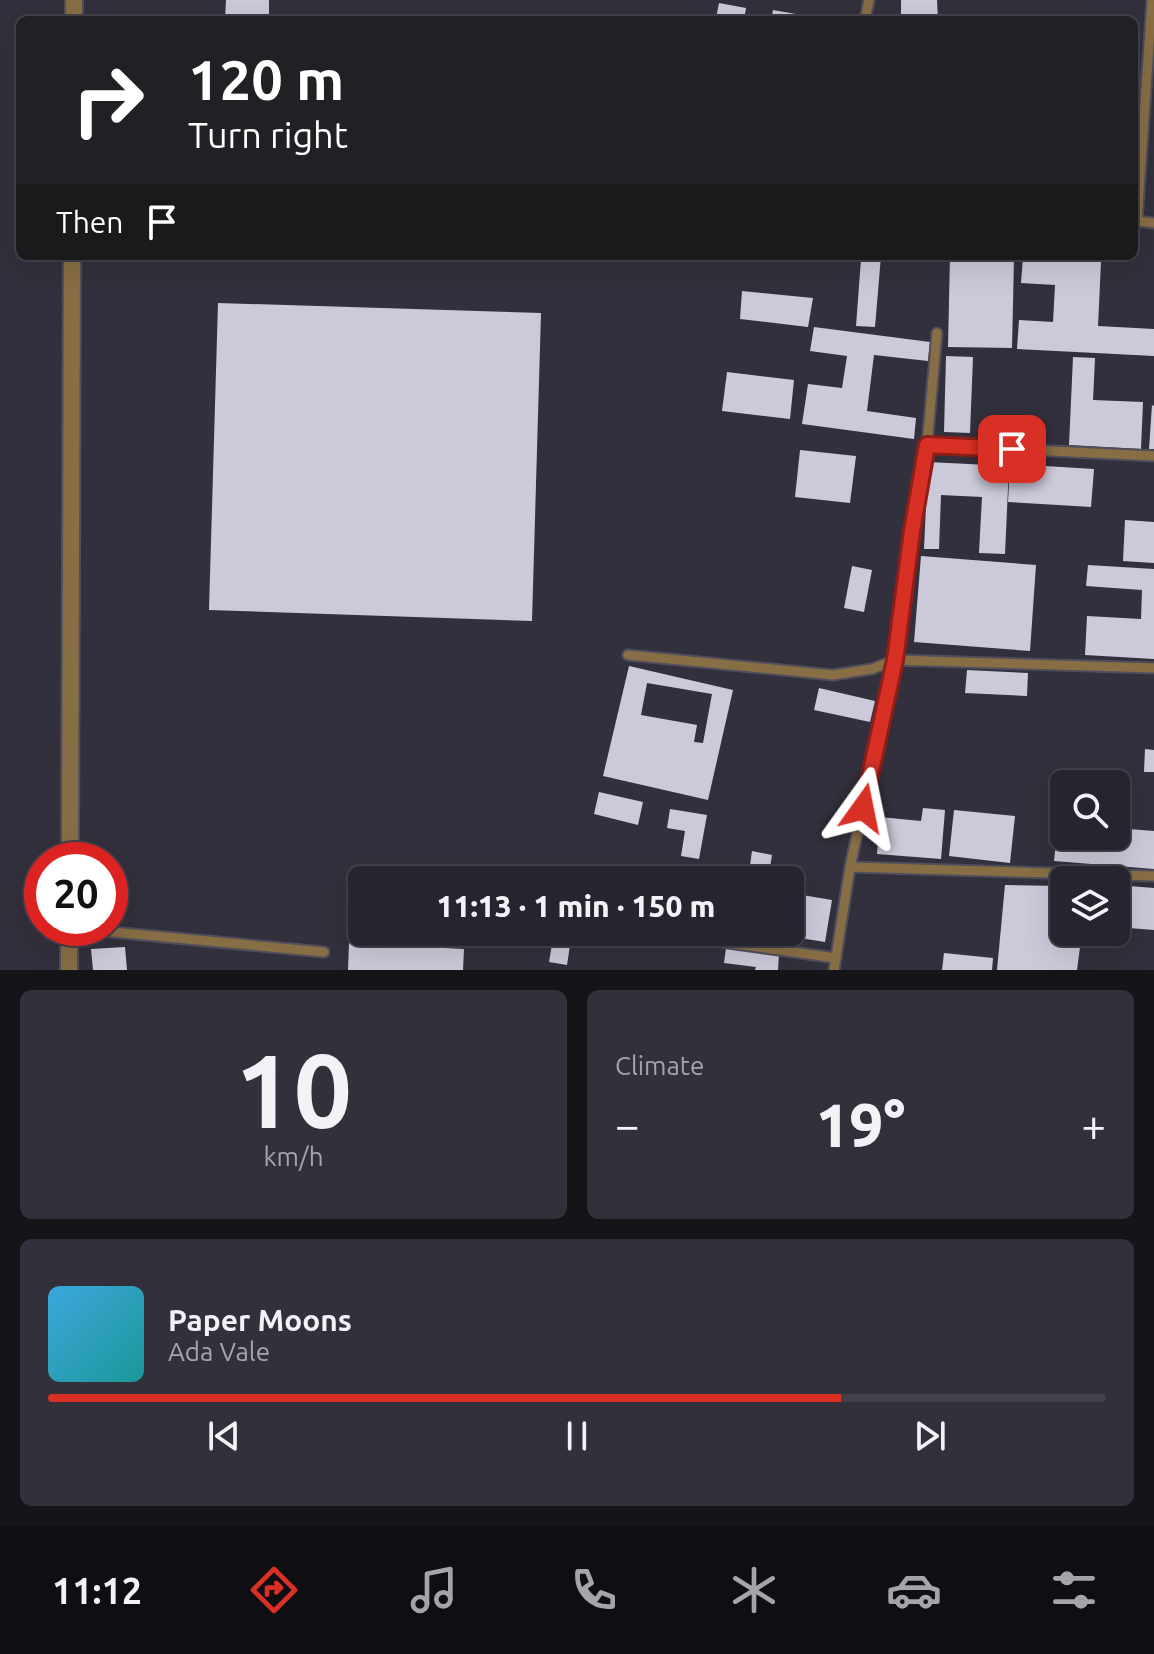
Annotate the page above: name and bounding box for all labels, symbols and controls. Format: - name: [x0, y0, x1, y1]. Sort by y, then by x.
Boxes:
- icon: right: [56, 48, 160, 152]
- text: 120 m: [188, 48, 344, 111]
- text: Turn right: [188, 114, 348, 155]
- icon: arrive: [140, 200, 184, 244]
- text: Then: [56, 205, 124, 239]
- pin: [978, 415, 1046, 483]
- icon: arrive: [990, 427, 1034, 471]
- position arrow: [821, 766, 905, 850]
- map controls: [1050, 770, 1130, 946]
- button: search: [1050, 770, 1130, 850]
- speed limit sign: 20: [24, 842, 128, 946]
- button: layers: [1050, 866, 1130, 946]
- text: 11:13 · 1 min · 150 m: [437, 889, 715, 923]
- text: 10: [235, 1031, 352, 1148]
- text: Climate: [615, 1051, 704, 1080]
- text: 19°: [816, 1091, 905, 1158]
- text: −: [615, 1100, 640, 1149]
- text: +: [1081, 1100, 1106, 1149]
- text: km/h: [263, 1142, 324, 1171]
- text: Paper Moons: [168, 1303, 352, 1337]
- text: Ada Vale: [168, 1337, 270, 1366]
- icon: previous: [202, 1414, 246, 1458]
- icon: pause: [555, 1414, 599, 1458]
- icon: next: [908, 1414, 952, 1458]
- icon: directions: [246, 1562, 302, 1618]
- icon: music: [406, 1562, 462, 1618]
- icon: phone: [566, 1562, 622, 1618]
- icon: climate: [726, 1562, 782, 1618]
- icon: car: [886, 1562, 942, 1618]
- icon: filters: [1046, 1562, 1102, 1618]
- text: 11:12: [52, 1570, 142, 1611]

